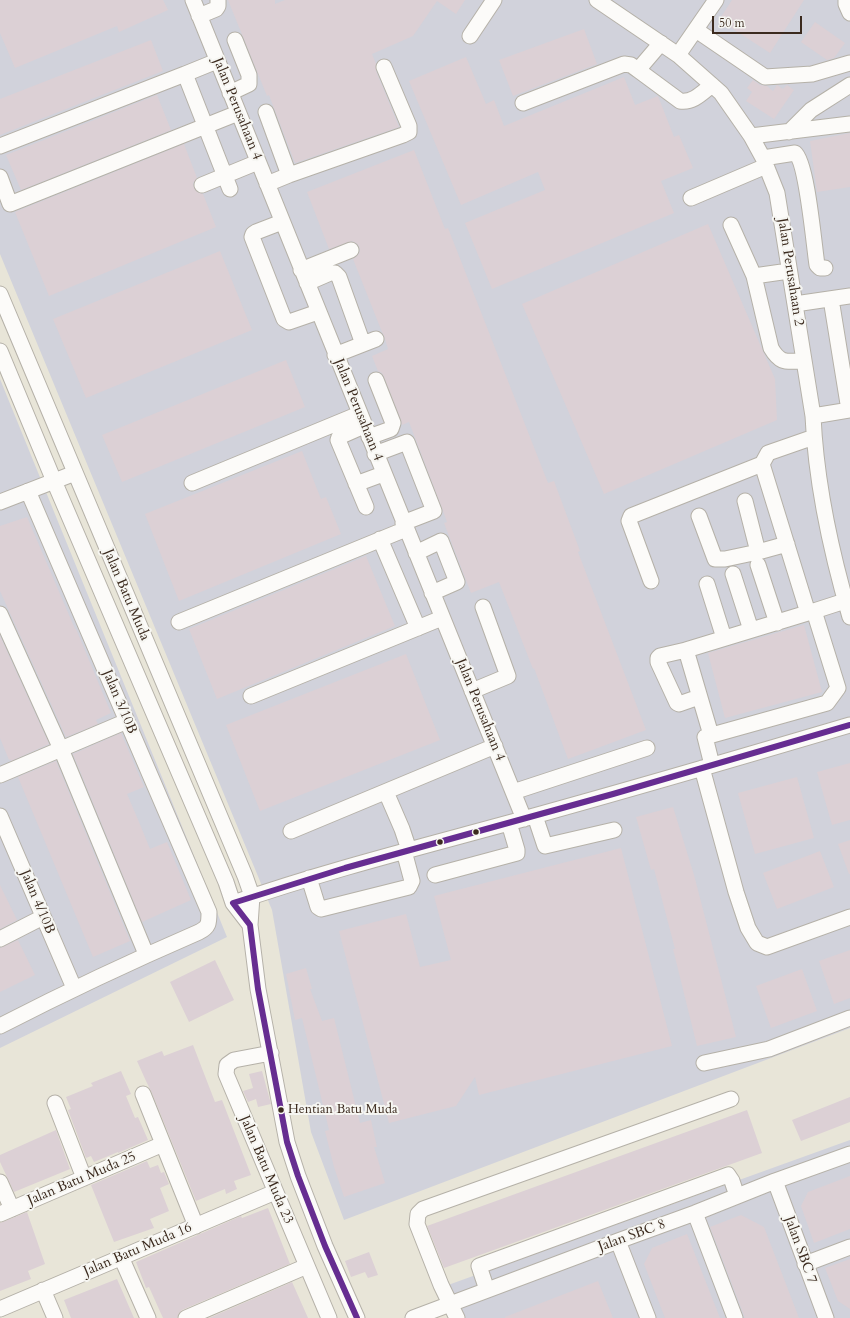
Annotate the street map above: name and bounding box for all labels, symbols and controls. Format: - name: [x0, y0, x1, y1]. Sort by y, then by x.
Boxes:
- scale bar: [714, 8, 804, 34]
- text: 50 m: [719, 15, 745, 31]
- street label: Jalan Perusahaan 4: [209, 55, 265, 163]
- street label: Jalan Perusahaan 2: [773, 217, 807, 327]
- street label: Jalan Perusahaan 4: [330, 356, 386, 464]
- street label: Jalan Batu Muda: [99, 547, 153, 643]
- street label: Jalan Perusahaan 4: [452, 656, 508, 764]
- street label: Jalan 3/10B: [98, 668, 140, 736]
- unlabelled marker: [471, 827, 481, 837]
- unlabelled marker: [435, 837, 445, 847]
- street label: Jalan 4/10B: [16, 868, 58, 936]
- place label: Hentian Batu Muda: [288, 1102, 398, 1118]
- marker: Hentian Batu Muda: [276, 1105, 286, 1115]
- street label: Jalan Batu Muda 23: [236, 1113, 296, 1227]
- street label: Jalan Batu Muda 25: [25, 1149, 139, 1209]
- street label: Jalan SBC 7: [780, 1214, 820, 1286]
- street label: Jalan SBC 8: [596, 1216, 668, 1256]
- street label: Jalan Batu Muda 16: [81, 1220, 195, 1280]

